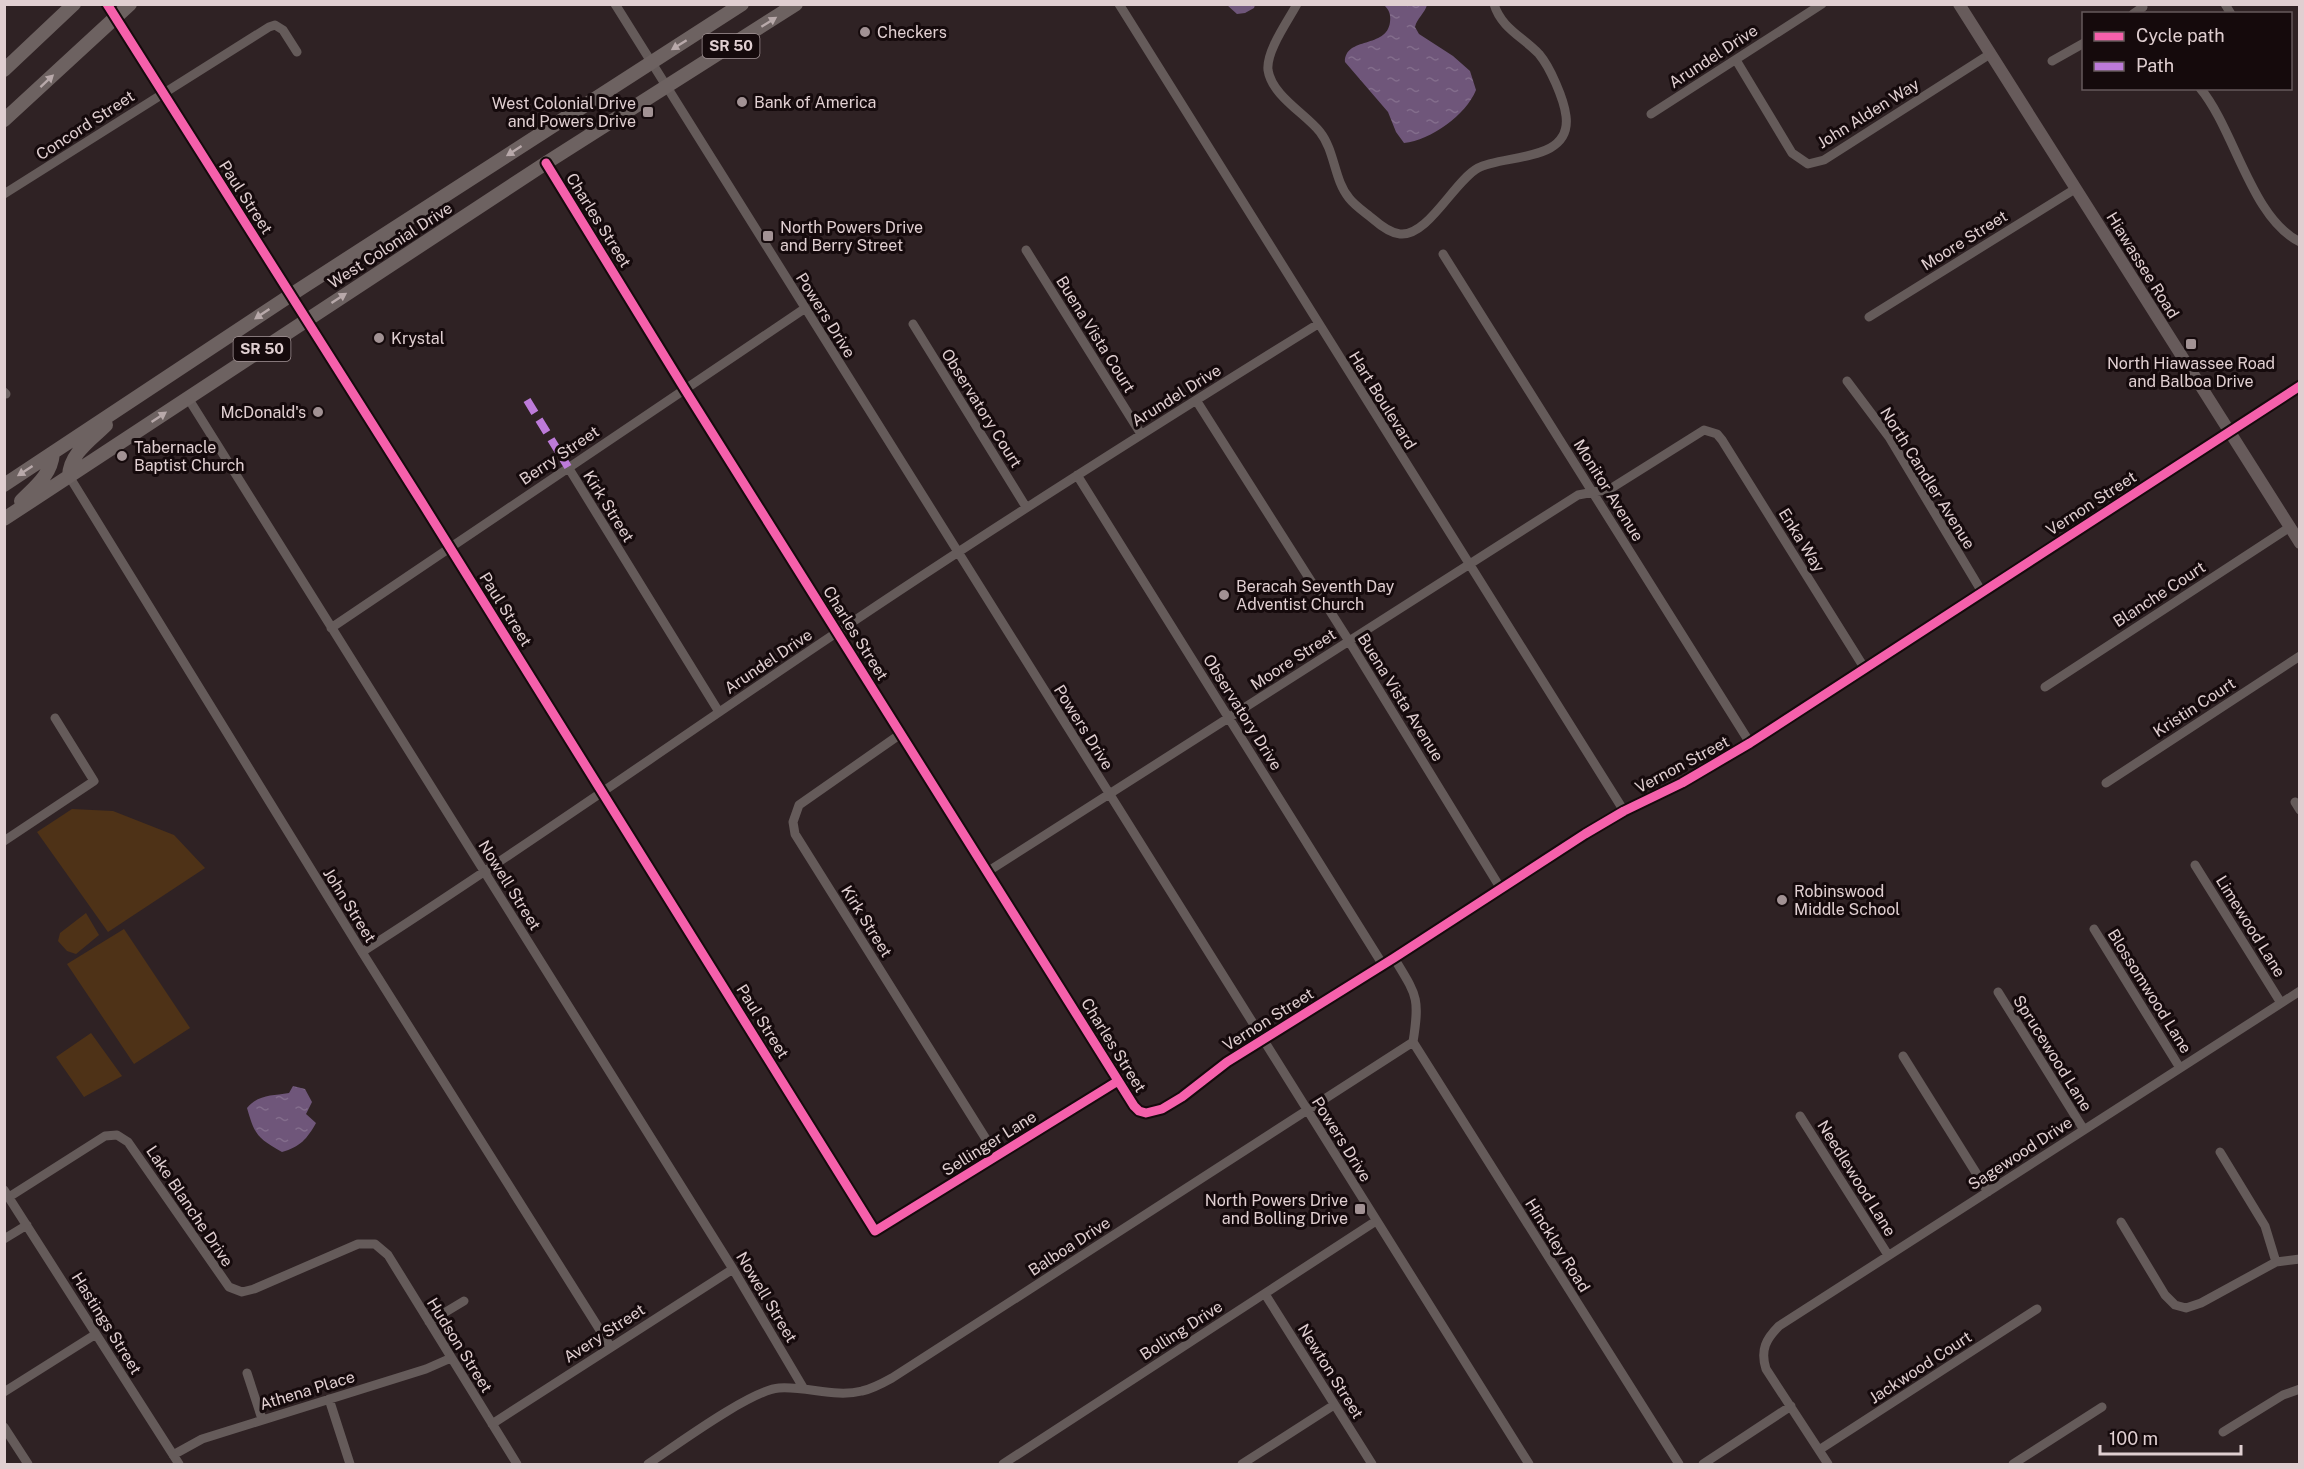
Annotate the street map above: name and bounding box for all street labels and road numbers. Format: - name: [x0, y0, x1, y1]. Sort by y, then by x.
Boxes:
- street label: Arundel Drive: [1665, 21, 1761, 92]
- road number: SR 50: [702, 34, 760, 58]
- street label: John Alden Way: [1814, 74, 1923, 152]
- street label: Concord Street: [33, 87, 138, 164]
- street label: Paul Street: [215, 157, 276, 238]
- street label: Charles Street: [562, 170, 635, 271]
- street label: West Colonial Drive: [325, 198, 456, 293]
- street label: Moore Street: [1918, 206, 2011, 274]
- street label: Hiawassee Road: [2102, 209, 2183, 322]
- street label: Powers Drive: [792, 269, 859, 361]
- street label: Buena Vista Court: [1052, 272, 1139, 396]
- road number: SR 50: [234, 337, 290, 361]
- street label: Observatory Court: [937, 345, 1026, 471]
- street label: Hart Boulevard: [1345, 348, 1420, 453]
- street label: Arundel Drive: [1128, 360, 1224, 430]
- street label: North Candler Avenue: [1876, 404, 1979, 553]
- street label: Berry Street: [516, 422, 603, 489]
- street label: Monitor Avenue: [1570, 436, 1647, 545]
- street label: Kirk Street: [579, 467, 638, 546]
- street label: Vernon Street: [2043, 467, 2140, 540]
- street label: Enka Way: [1774, 505, 1829, 576]
- street label: Blanche Court: [2110, 558, 2209, 631]
- street label: Paul Street: [475, 569, 536, 650]
- street label: Charles Street: [819, 583, 892, 684]
- street label: Arundel Drive: [721, 625, 816, 698]
- street label: Moore Street: [1247, 625, 1339, 694]
- street label: Buena Vista Avenue: [1354, 630, 1448, 765]
- street label: Observatory Drive: [1199, 651, 1286, 774]
- street label: Kristin Court: [2150, 674, 2239, 741]
- street label: Powers Drive: [1050, 681, 1117, 773]
- street label: Vernon Street: [1632, 732, 1732, 797]
- street label: Nowell Street: [474, 837, 545, 934]
- street label: John Street: [319, 864, 380, 946]
- street label: Limewood Lane: [2212, 872, 2289, 981]
- street label: Kirk Street: [837, 882, 896, 961]
- street label: Blossomwood Lane: [2104, 926, 2196, 1057]
- street label: Paul Street: [732, 981, 793, 1062]
- street label: Vernon Street: [1219, 984, 1317, 1055]
- street label: Sprucewood Lane: [2009, 992, 2096, 1115]
- street label: Charles Street: [1077, 995, 1150, 1096]
- street label: Powers Drive: [1308, 1093, 1375, 1185]
- street label: Sellinger Lane: [939, 1107, 1040, 1180]
- street label: Sagewood Drive: [1965, 1113, 2076, 1194]
- street label: Needlewood Lane: [1813, 1117, 1900, 1240]
- street label: Lake Blanche Drive: [142, 1142, 237, 1270]
- street label: Hinckley Road: [1521, 1195, 1594, 1296]
- street label: Balboa Drive: [1025, 1213, 1114, 1280]
- street label: Nowell Street: [732, 1248, 801, 1346]
- street label: Hastings Street: [68, 1269, 146, 1378]
- street label: Hudson Street: [423, 1294, 496, 1396]
- street label: Bolling Drive: [1136, 1297, 1226, 1364]
- street label: Avery Street: [560, 1300, 648, 1367]
- street label: Newton Street: [1294, 1320, 1367, 1422]
- street label: Jackwood Court: [1865, 1327, 1975, 1408]
- street label: Athena Place: [257, 1367, 357, 1414]

